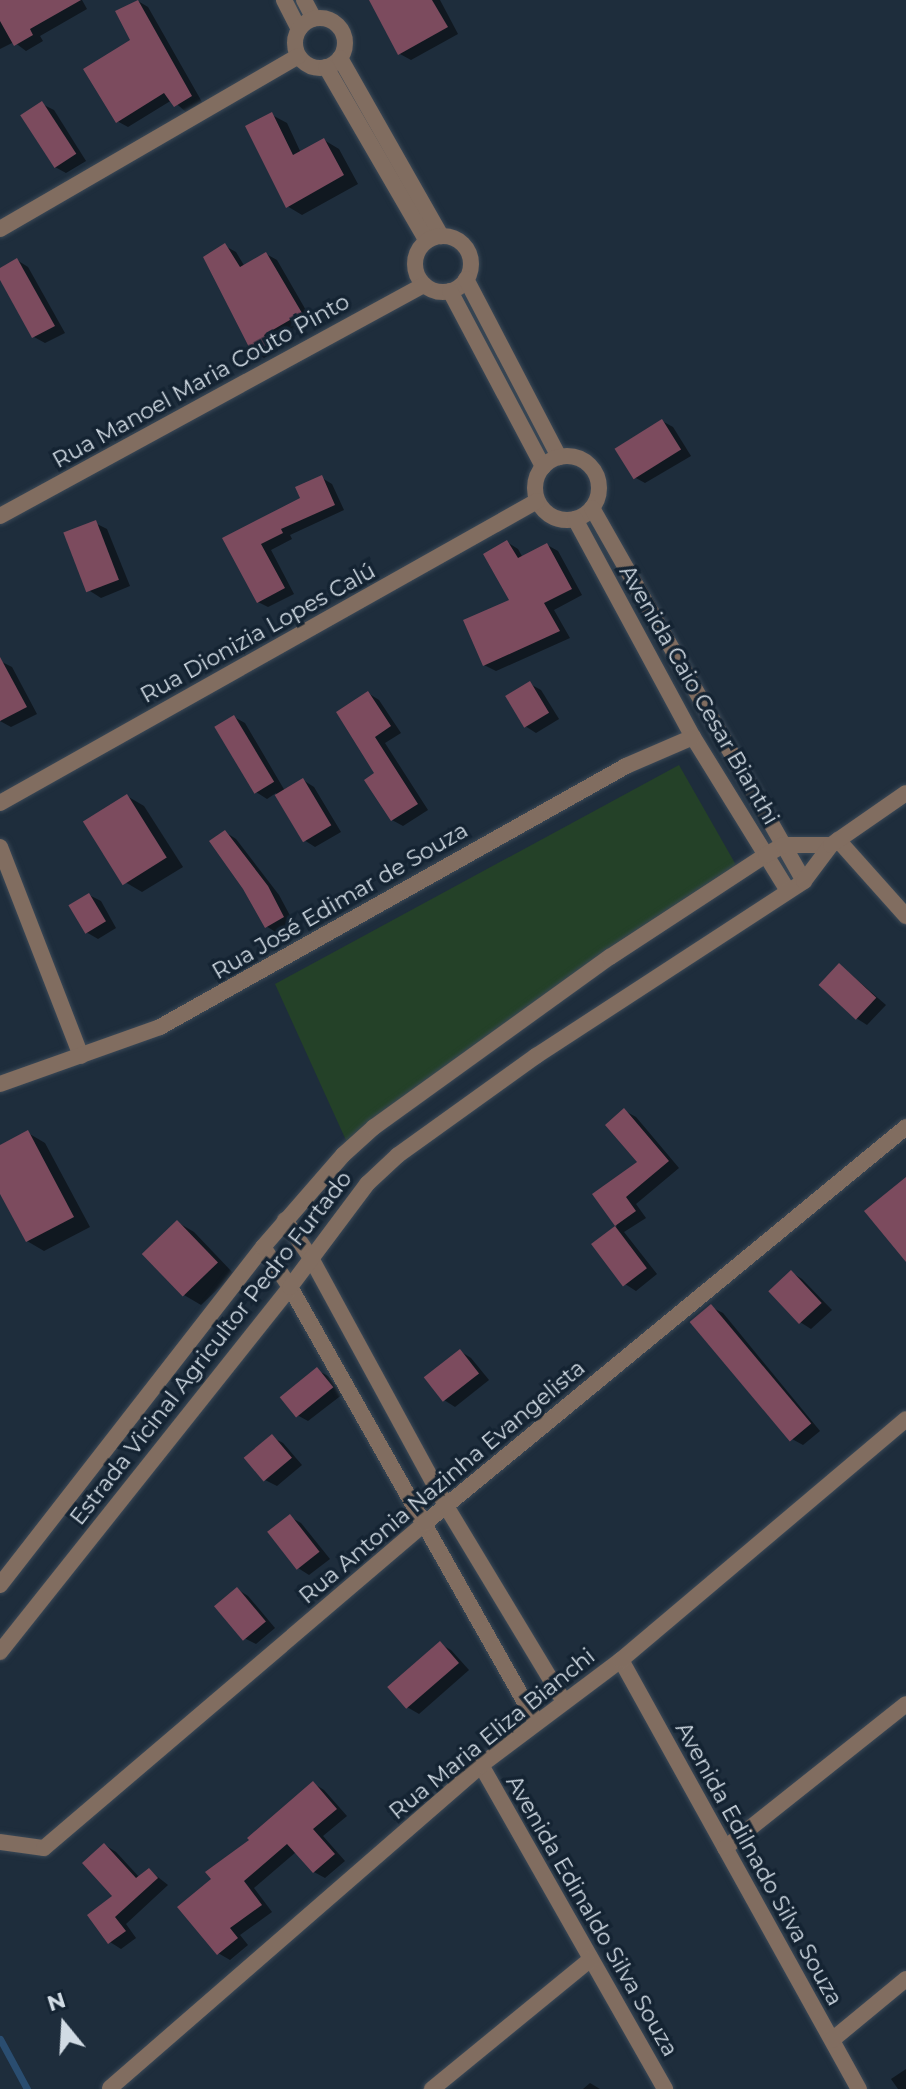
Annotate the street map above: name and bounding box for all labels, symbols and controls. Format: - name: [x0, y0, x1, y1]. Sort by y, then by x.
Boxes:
- street label: Rua Manoel Maria Couto Pinto: [48, 288, 354, 474]
- street label: Rua Dionizia Lopes Calú: [136, 557, 380, 709]
- street label: Avenida Caio Cesar Bianthi: [614, 561, 784, 829]
- street label: Rua José Edimar de Souza: [208, 817, 472, 985]
- street label: Estrada Vicinal Agricultor Pedro Furtado: [65, 1166, 357, 1530]
- street label: Rua Antonia Nazinha Evangelista: [294, 1355, 590, 1609]
- street label: Rua Maria Eliza Bianchi: [384, 1643, 600, 1825]
- street label: Avenida Edilnado Silva Souza: [670, 1718, 848, 2010]
- street label: Avenida Edinaldo Silva Souza: [501, 1771, 683, 2061]
- north arrow: [24, 1985, 104, 2065]
- text: N: [44, 1986, 69, 2017]

